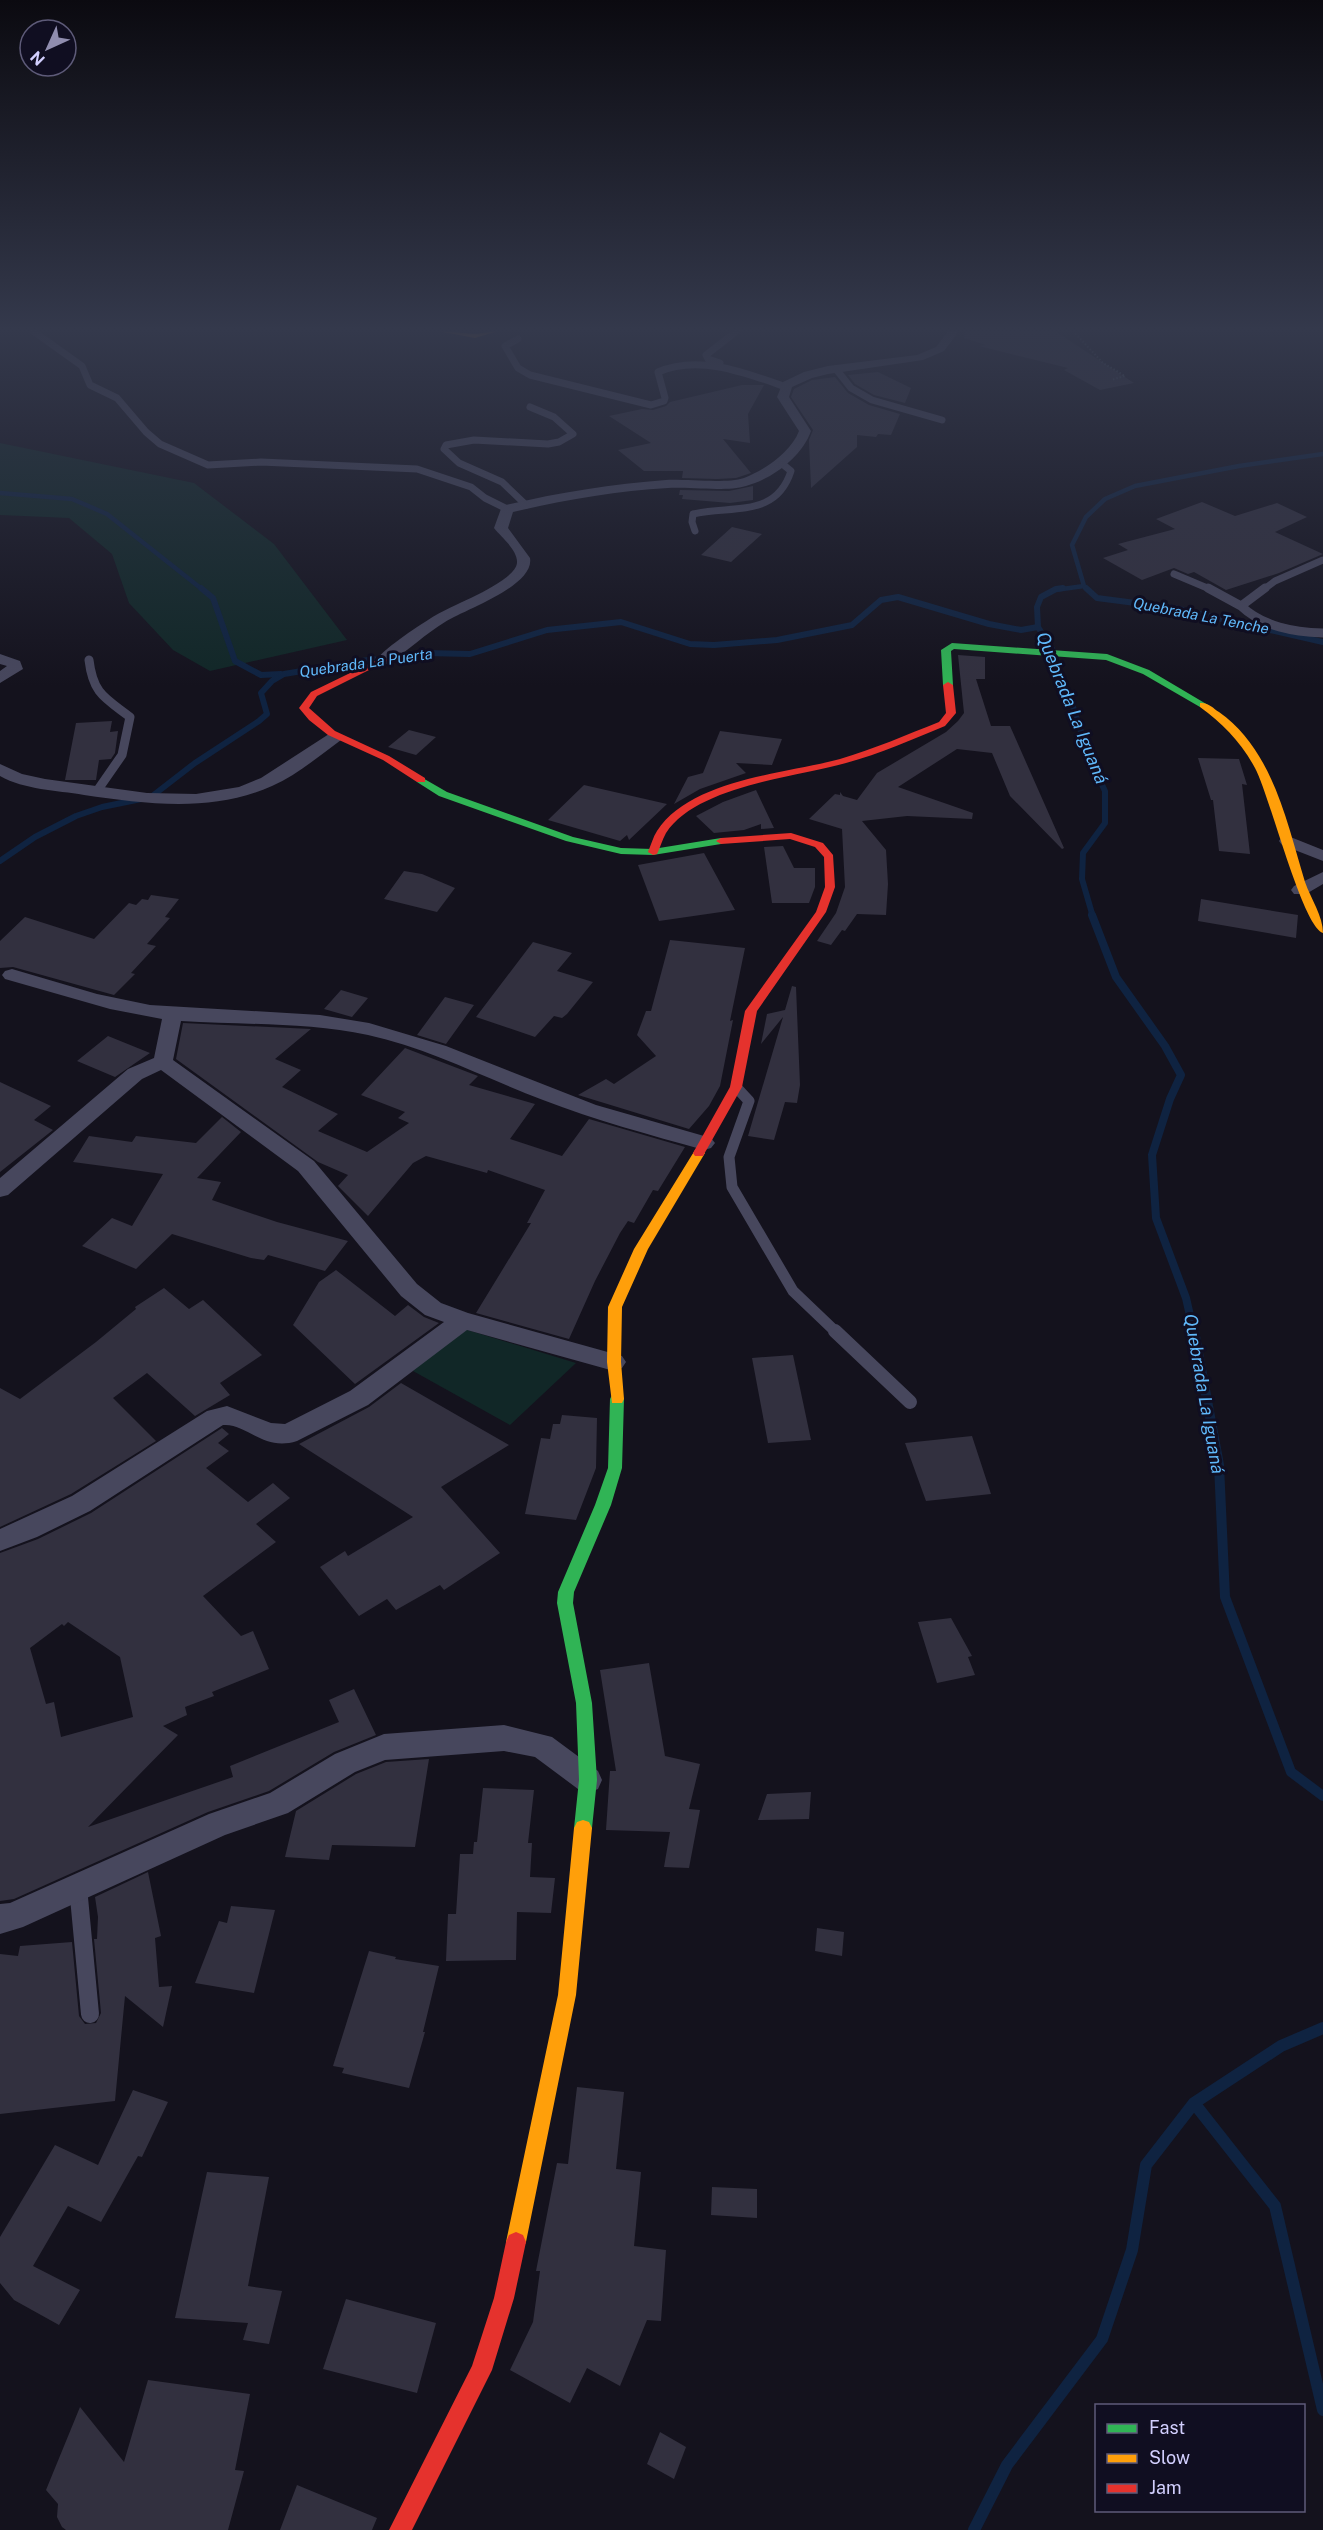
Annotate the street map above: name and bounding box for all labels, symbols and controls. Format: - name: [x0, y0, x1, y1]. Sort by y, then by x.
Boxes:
- north arrow: [18, 18, 78, 78]
- text: N: [27, 47, 49, 69]
- water label: Quebrada La Tenche: [1132, 594, 1270, 637]
- water label: Quebrada La Iguaná: [1032, 629, 1113, 787]
- water label: Quebrada La Puerta: [298, 645, 434, 680]
- water label: Quebrada La Iguaná: [1180, 1312, 1229, 1476]
- legend: [1095, 2404, 1305, 2512]
- text: Fast: [1149, 2417, 1185, 2438]
- text: Slow: [1149, 2447, 1190, 2468]
- text: Jam: [1149, 2477, 1182, 2498]

